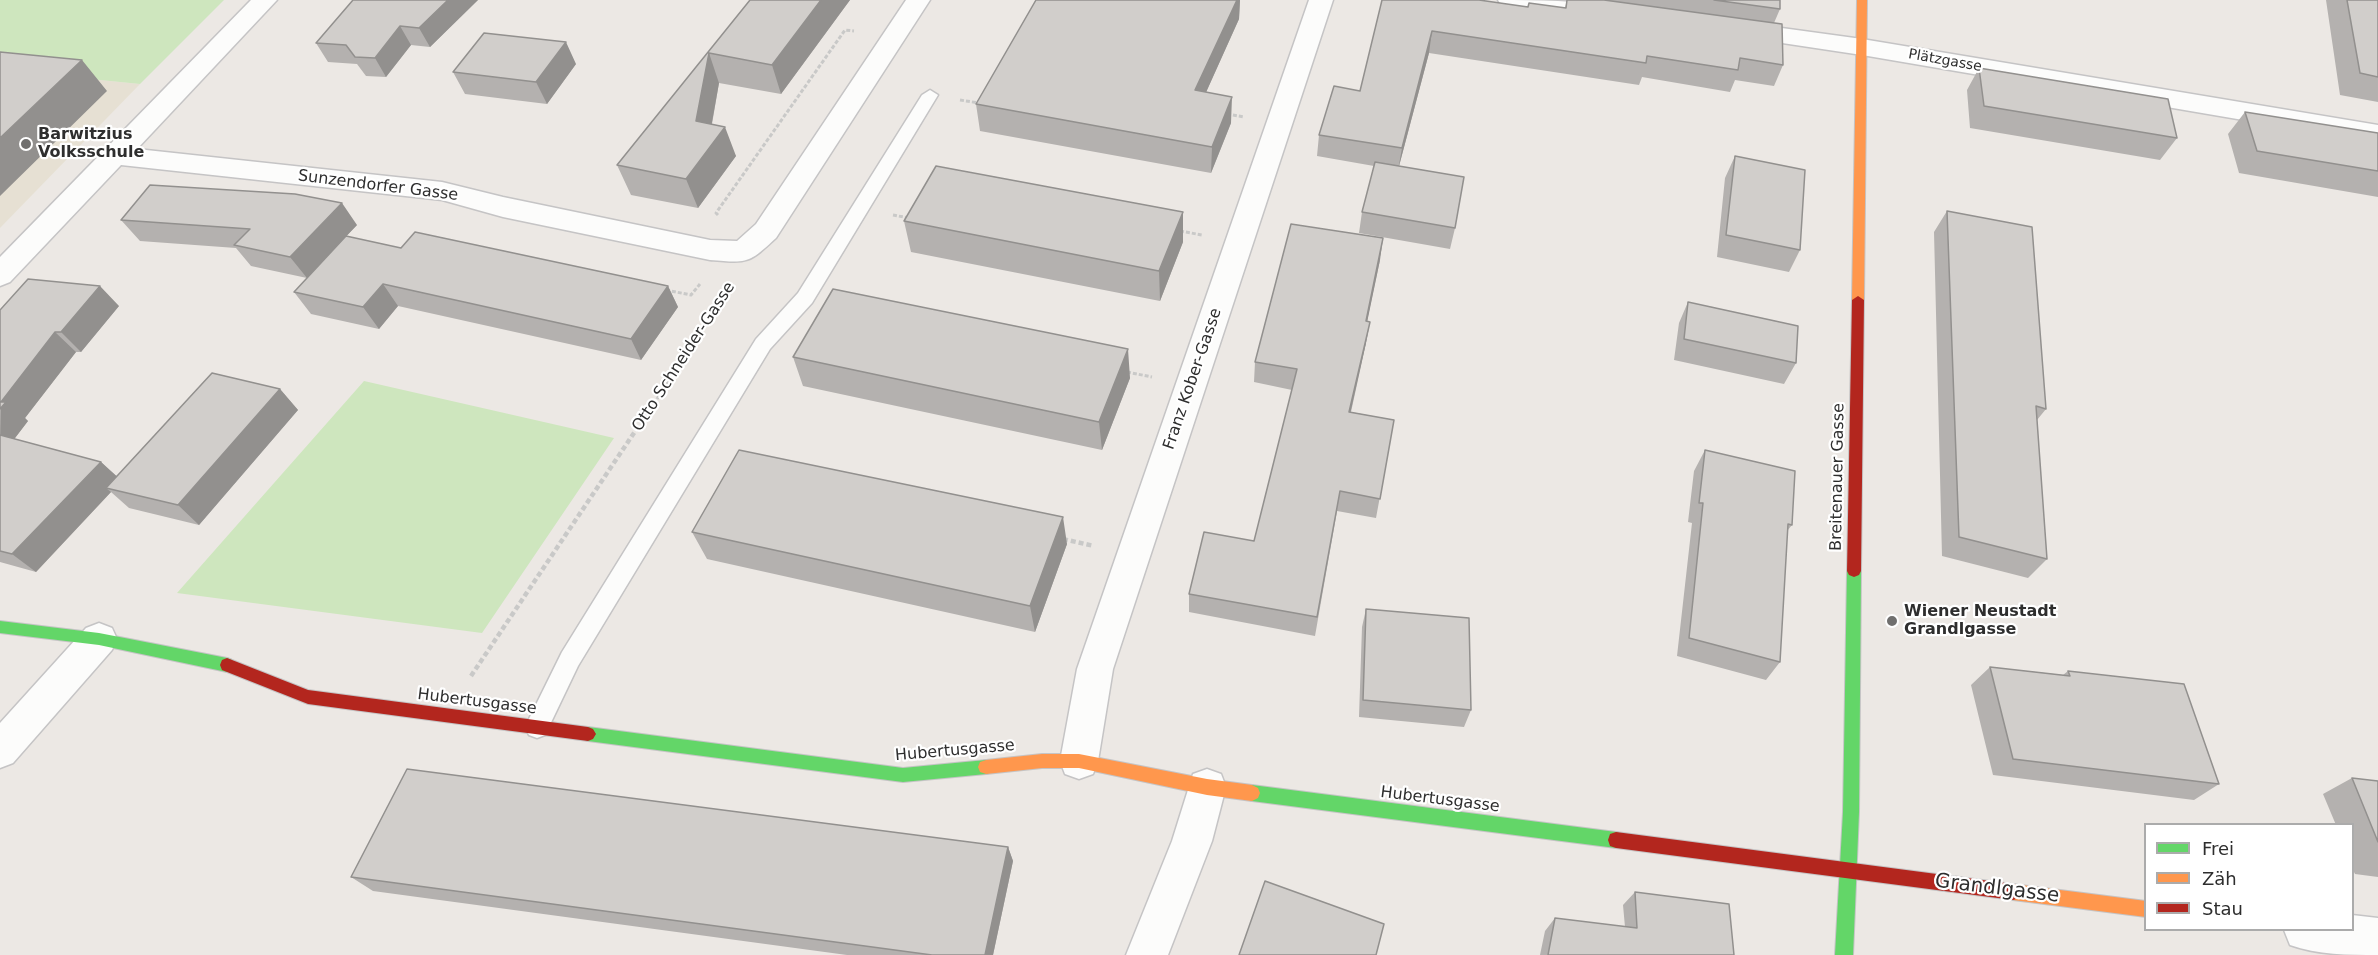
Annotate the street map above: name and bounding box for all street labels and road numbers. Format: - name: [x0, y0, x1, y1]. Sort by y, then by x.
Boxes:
- street label: Plätzgasse: [1907, 46, 1983, 76]
- street label: Sunzendorfer Gasse: [297, 167, 459, 205]
- street label: Otto Schneider-Gasse: [629, 279, 739, 435]
- street label: Franz Kober-Gasse: [1160, 306, 1226, 452]
- street label: Breitenauer Gasse: [1827, 403, 1849, 551]
- street label: Hubertusgasse: [416, 685, 538, 719]
- street label: Hubertusgasse: [894, 736, 1016, 766]
- street label: Hubertusgasse: [1379, 783, 1501, 817]
- street label: Grandlgasse: [1934, 869, 2060, 909]

